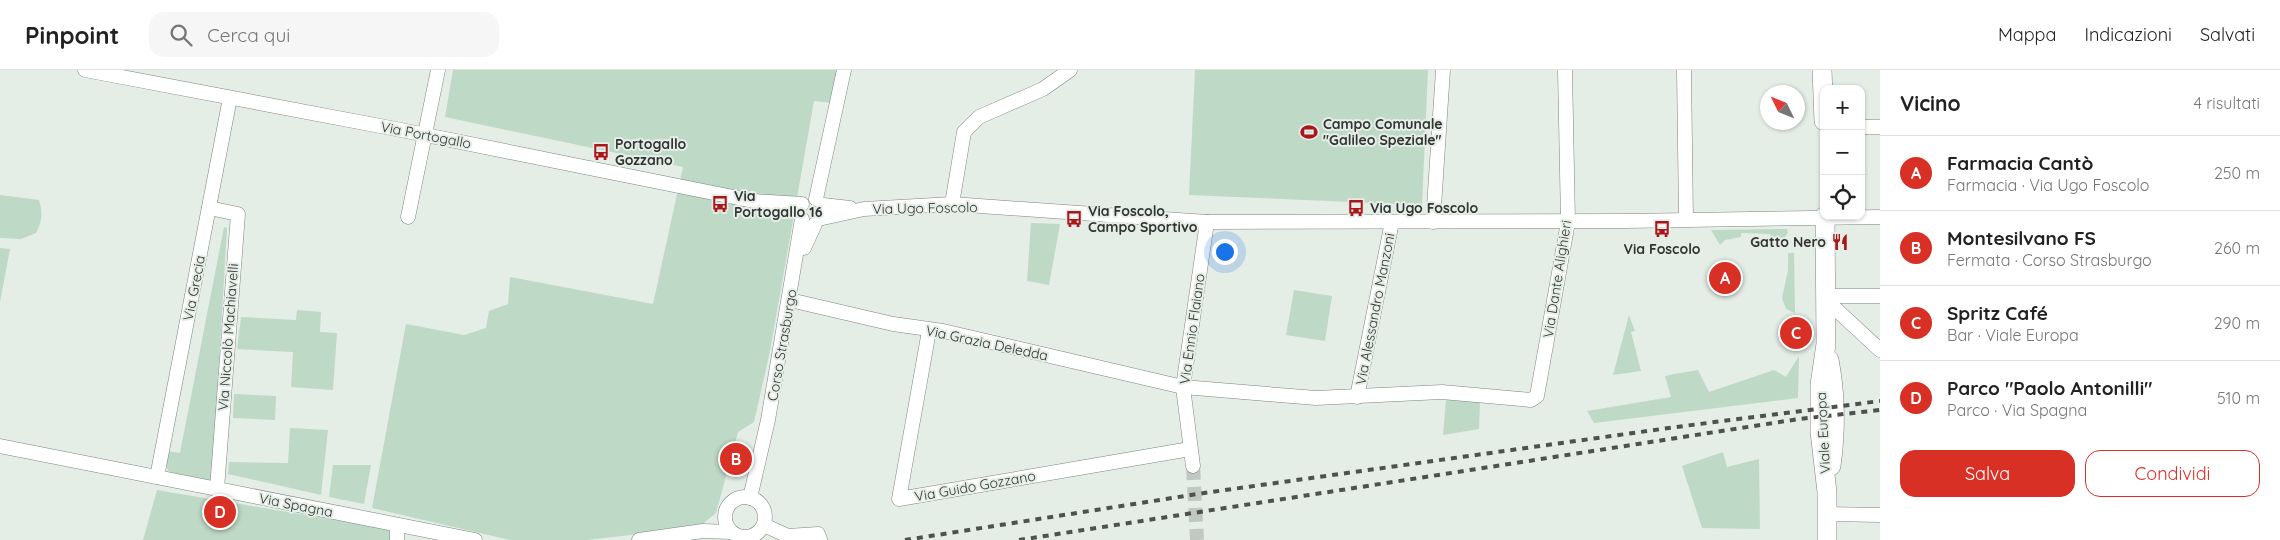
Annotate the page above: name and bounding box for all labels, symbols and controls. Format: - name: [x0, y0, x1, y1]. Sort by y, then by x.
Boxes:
- search box: [149, 12, 499, 57]
- text: Pinpoint: [25, 20, 119, 50]
- icon: search: [167, 21, 195, 49]
- text: Cerca qui: [207, 23, 290, 47]
- text: Mappa: [1998, 23, 2056, 46]
- text: Indicazioni: [2084, 23, 2172, 46]
- text: Salvati: [2200, 23, 2255, 46]
- north arrow: [1760, 85, 1805, 130]
- map controls: [1820, 85, 1865, 220]
- button: +: [1820, 85, 1865, 130]
- text: Vicino: [1900, 90, 1961, 116]
- text: 4 risultati: [2193, 93, 2260, 113]
- place label: Campo Comunale "Galileo Speziale": [1323, 115, 1443, 149]
- street label: Via Portogallo: [379, 117, 473, 153]
- sports icon: Campo Comunale "Galileo Speziale": [1299, 122, 1319, 142]
- button: −: [1820, 130, 1865, 175]
- place label: Portogallo Gozzano: [615, 135, 687, 169]
- bus stop icon: Portogallo Gozzano: [591, 142, 611, 162]
- text: Farmacia Cantò: [1947, 151, 2093, 175]
- text: A: [1911, 163, 1921, 183]
- text: 250 m: [2214, 163, 2260, 183]
- button: locate: [1820, 175, 1865, 220]
- text: Farmacia · Via Ugo Foscolo: [1947, 175, 2150, 195]
- place label: Via Portogallo 16: [734, 187, 823, 221]
- bus stop icon: Via Portogallo 16: [710, 194, 730, 214]
- street label: Via Ugo Foscolo: [872, 198, 978, 218]
- bus stop icon: Via Ugo Foscolo: [1346, 198, 1366, 218]
- place label: Via Ugo Foscolo: [1370, 199, 1478, 217]
- place label: Via Foscolo, Campo Sportivo: [1088, 202, 1198, 236]
- bus stop icon: Via Foscolo, Campo Sportivo: [1064, 209, 1084, 229]
- street label: Via Dante Alighieri: [1539, 219, 1575, 339]
- bus stop icon: Via Foscolo: [1652, 219, 1672, 239]
- text: Montesilvano FS: [1947, 226, 2096, 250]
- street label: Via Alessandro Manzoni: [1351, 231, 1399, 387]
- restaurant icon: Gatto Nero: [1830, 232, 1850, 252]
- place label: Gatto Nero: [1750, 233, 1826, 251]
- text: B: [1911, 238, 1921, 258]
- text: 260 m: [2214, 238, 2260, 258]
- your location: [1212, 239, 1238, 265]
- place label: Via Foscolo: [1623, 240, 1701, 258]
- text: Fermata · Corso Strasburgo: [1947, 250, 2152, 270]
- street label: Via Grecia: [179, 254, 209, 322]
- pin: A: [1709, 259, 1741, 297]
- street label: Via Niccolò Machiavelli: [214, 263, 242, 411]
- street label: Via Ennio Flaiano: [1175, 272, 1209, 386]
- street label: Corso Strasburgo: [763, 288, 801, 402]
- text: Spritz Café: [1947, 301, 2048, 325]
- text: C: [1911, 313, 1921, 333]
- text: 290 m: [2214, 313, 2260, 333]
- pin: C: [1780, 314, 1812, 352]
- street label: Via Grazia Deledda: [924, 321, 1050, 365]
- text: Bar · Viale Europa: [1947, 325, 2079, 345]
- text: Parco "Paolo Antonilli": [1947, 376, 2152, 400]
- text: D: [1910, 388, 1922, 408]
- text: 510 m: [2217, 388, 2260, 408]
- street label: Viale Europa: [1812, 392, 1834, 474]
- text: Parco · Via Spagna: [1947, 400, 2087, 420]
- pin: B: [720, 440, 752, 478]
- button: Salva: [1900, 450, 2075, 497]
- button: Condividi: [2085, 450, 2260, 497]
- street label: Via Guido Gozzano: [913, 466, 1037, 506]
- street label: Via Spagna: [258, 489, 334, 521]
- pin: D: [204, 493, 236, 531]

